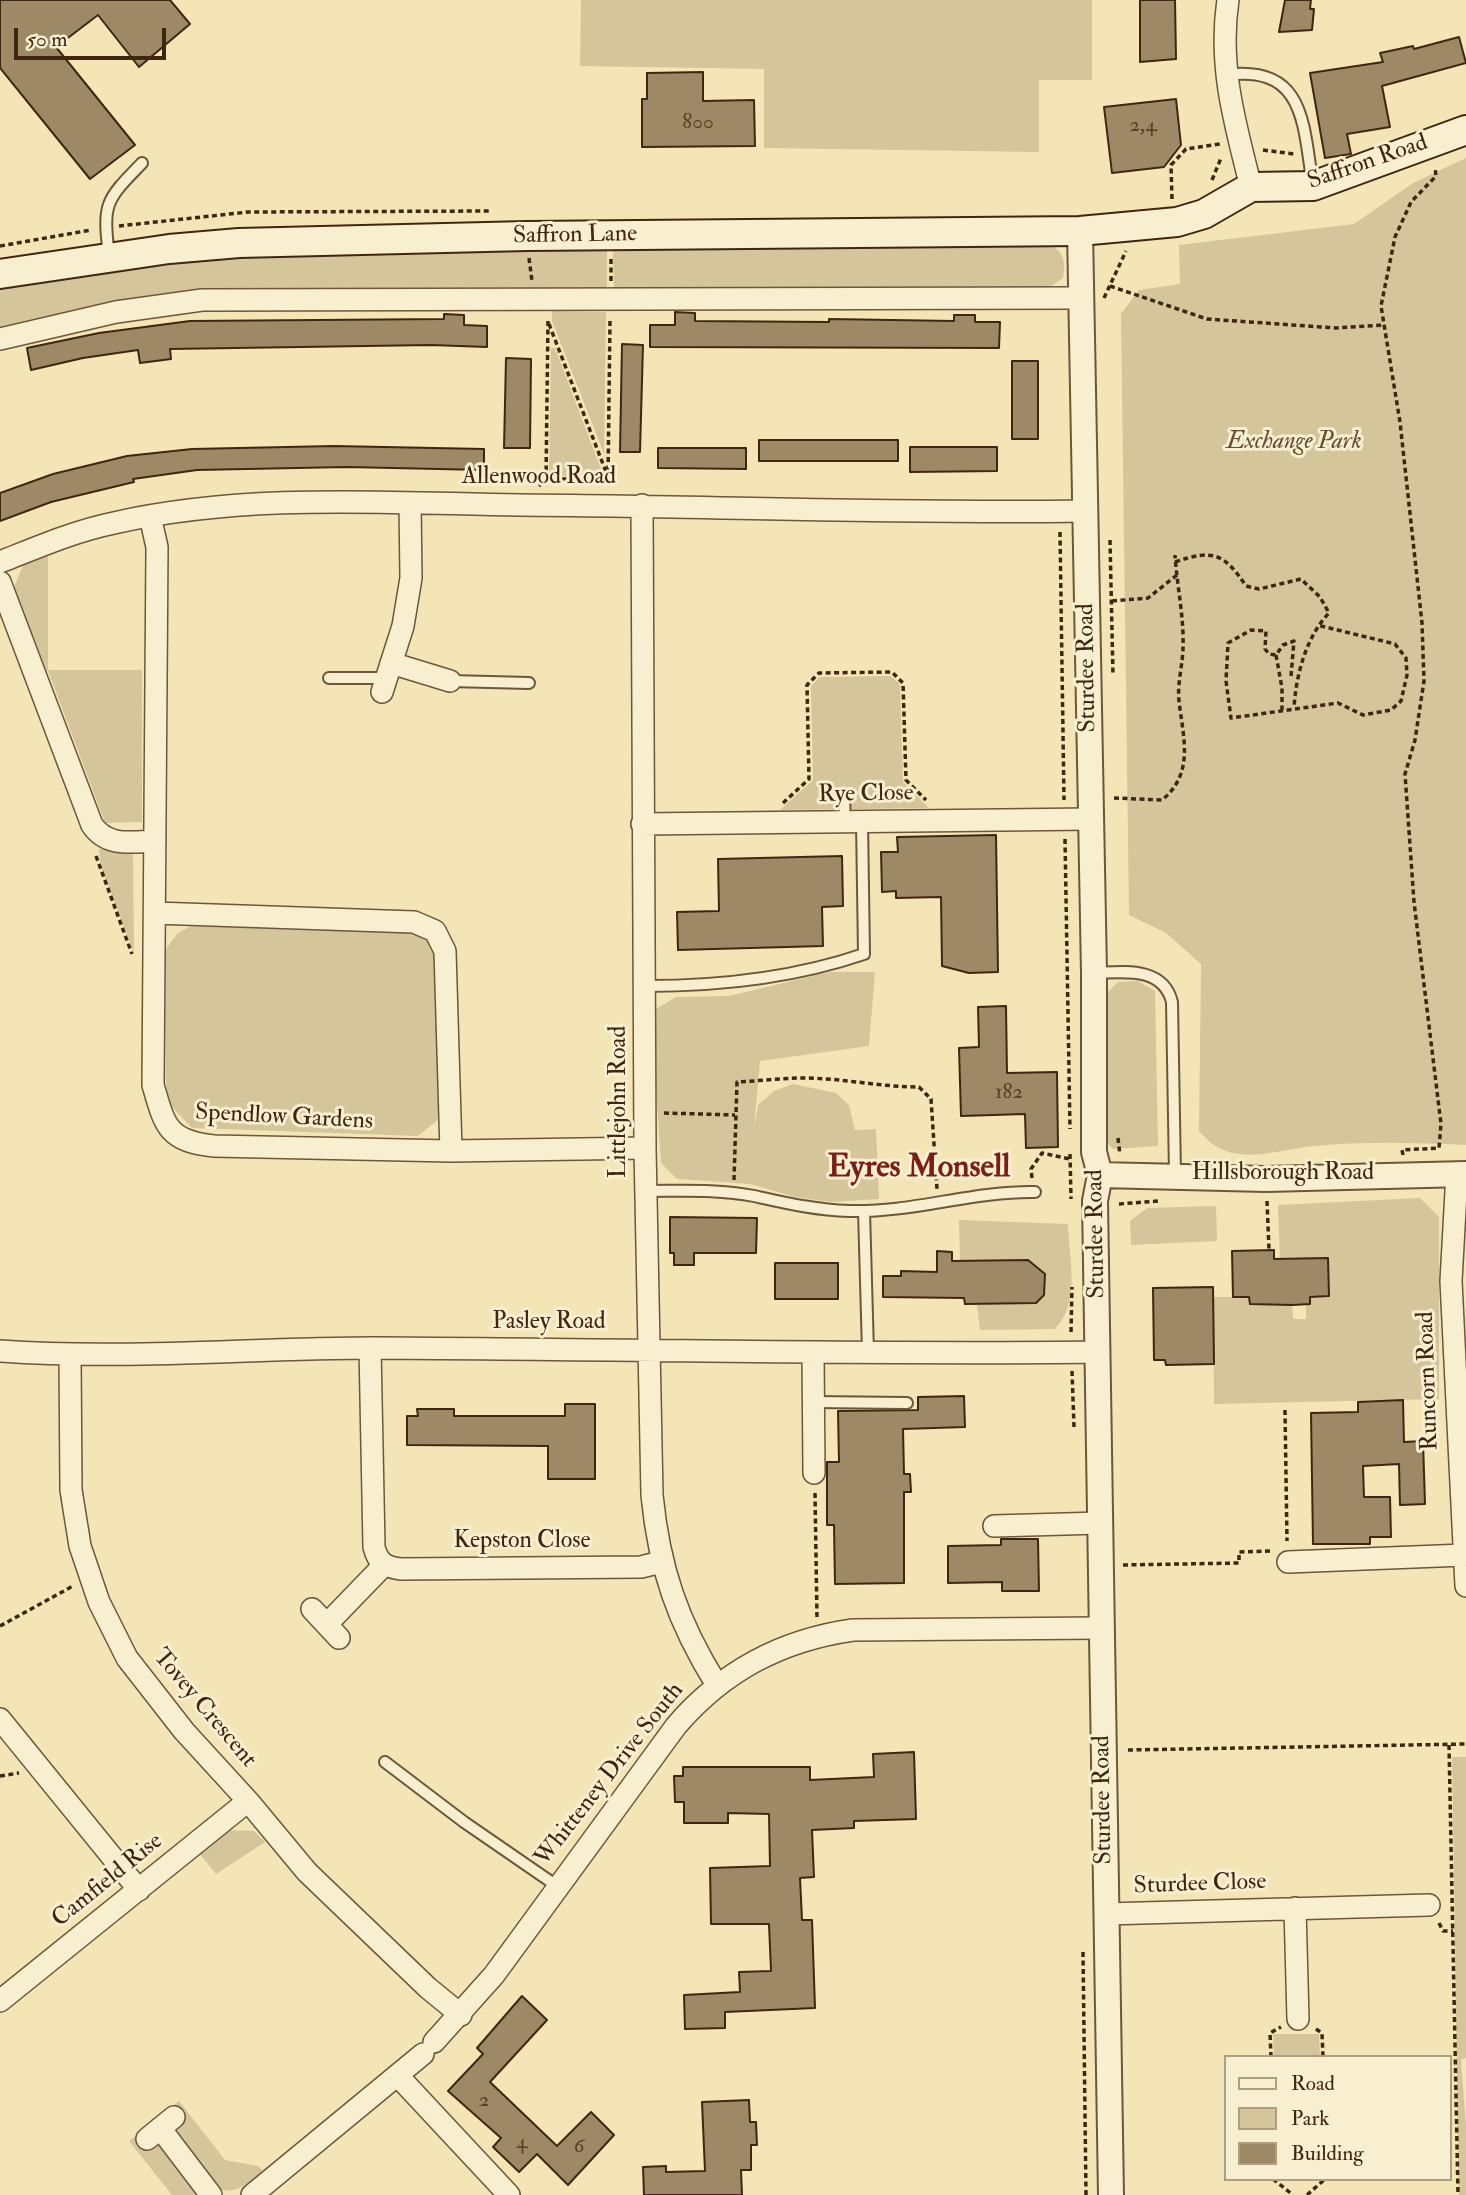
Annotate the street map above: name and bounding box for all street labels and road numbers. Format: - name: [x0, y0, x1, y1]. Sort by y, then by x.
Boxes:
- street label: Saffron Road: [1304, 129, 1432, 197]
- street label: Saffron Lane: [513, 221, 637, 251]
- street label: Allenwood Road: [462, 464, 616, 492]
- street label: Sturdee Road: [1072, 603, 1104, 733]
- street label: Rye Close: [818, 780, 914, 810]
- street label: Littlejohn Road: [606, 1026, 634, 1178]
- street label: Spendlow Gardens: [194, 1099, 374, 1137]
- street label: Hillsborough Road: [1192, 1160, 1374, 1188]
- street label: Sturdee Road: [1081, 1169, 1113, 1299]
- street label: Pasley Road: [492, 1309, 606, 1337]
- street label: Runcorn Road: [1412, 1311, 1446, 1451]
- street label: Kepston Close: [454, 1528, 590, 1556]
- street label: Tovey Crescent: [146, 1644, 262, 1774]
- street label: Whitteney Drive South: [529, 1678, 691, 1872]
- street label: Sturdee Road: [1088, 1735, 1120, 1865]
- street label: Camfield Rise: [47, 1828, 169, 1934]
- street label: Sturdee Close: [1133, 1868, 1267, 1902]

